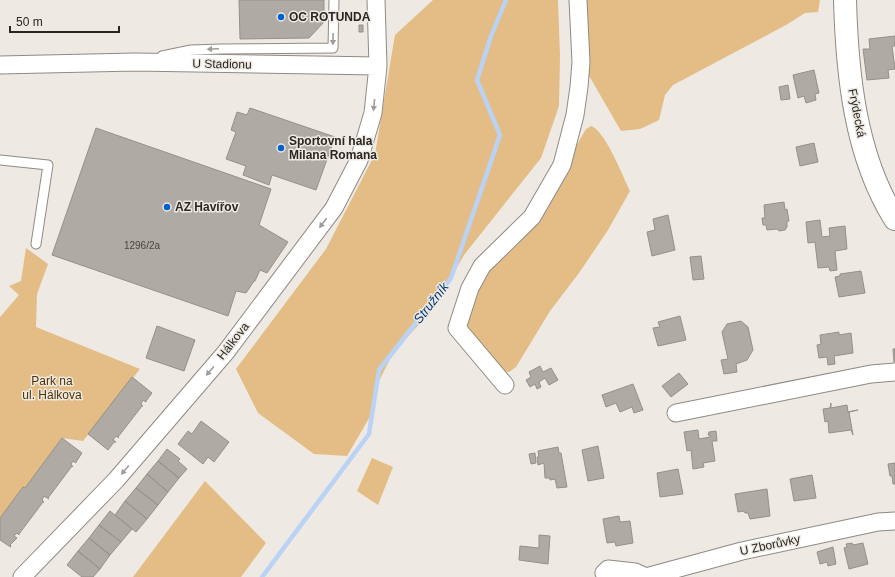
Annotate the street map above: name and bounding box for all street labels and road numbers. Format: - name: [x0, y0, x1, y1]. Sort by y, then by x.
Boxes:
- street label: U Stadionu: [192, 56, 252, 72]
- street label: Frýdecká: [845, 87, 869, 139]
- street label: Hálkova: [214, 319, 252, 362]
- street label: U Zborůvky: [739, 532, 801, 558]

